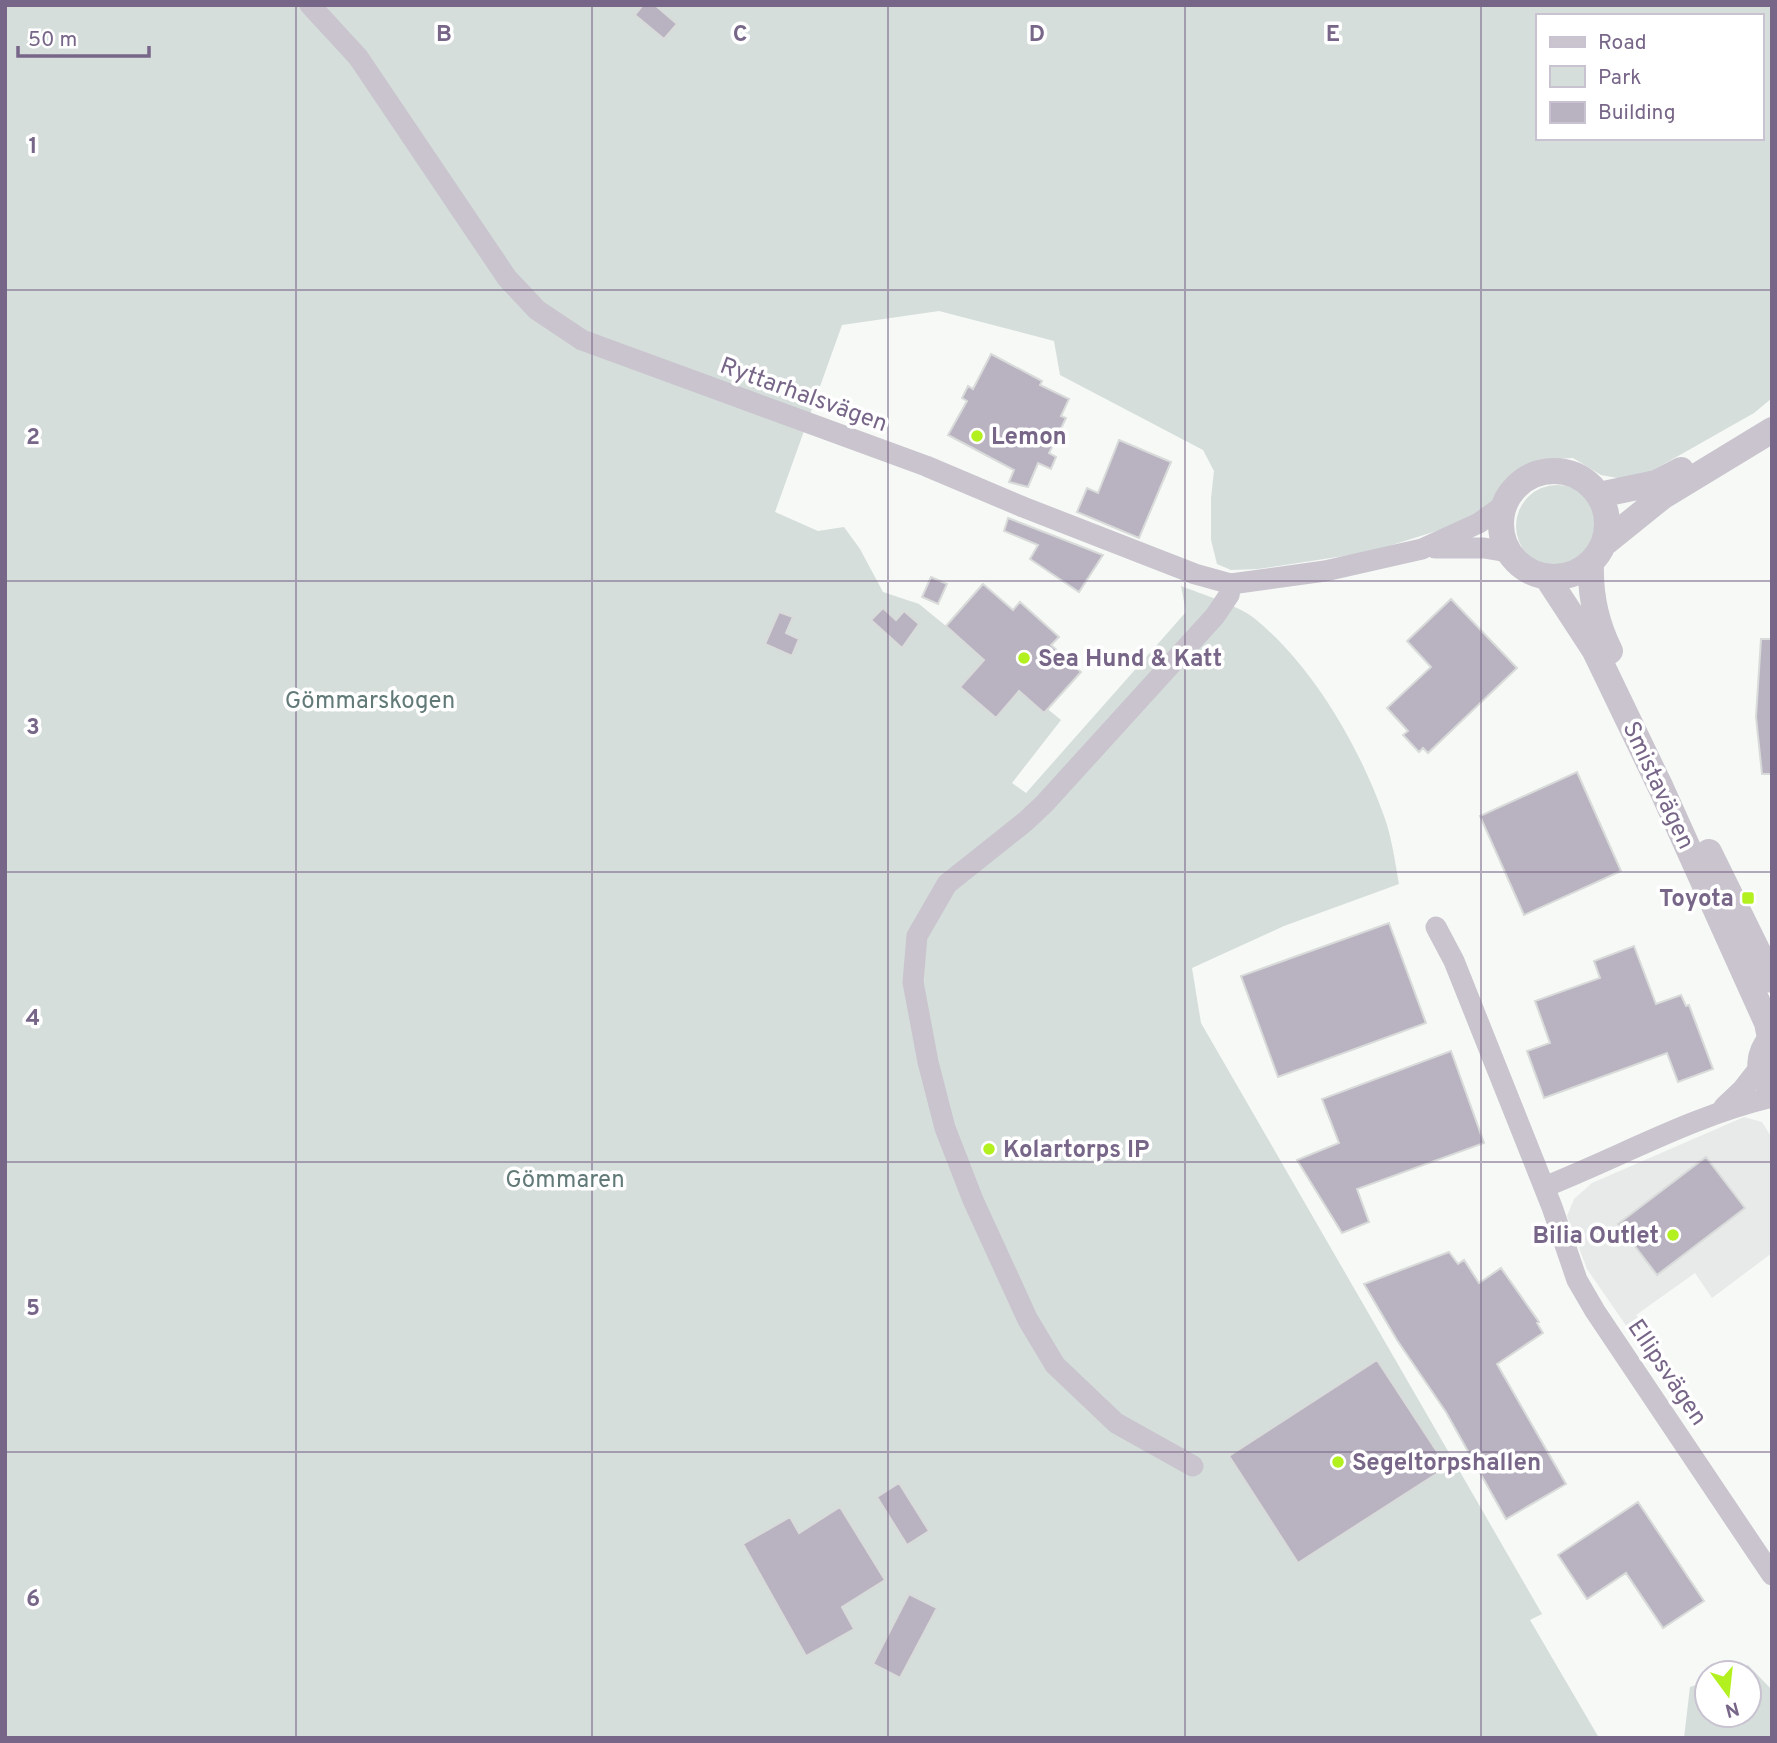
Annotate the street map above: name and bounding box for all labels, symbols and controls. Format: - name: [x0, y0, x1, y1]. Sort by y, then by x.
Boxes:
- scale bar: [18, 14, 149, 58]
- legend: [1536, 14, 1763, 140]
- text: B: [436, 21, 452, 50]
- text: C: [733, 21, 747, 50]
- text: D: [1029, 21, 1045, 50]
- text: E: [1326, 21, 1340, 50]
- text: 50 m: [28, 27, 77, 54]
- text: Road: [1598, 30, 1647, 57]
- text: Park: [1598, 65, 1641, 92]
- text: Building: [1598, 100, 1676, 127]
- text: 1: [28, 133, 38, 162]
- street label: Ryttarhalsvägen: [715, 352, 891, 440]
- place label: Lemon: [991, 423, 1067, 453]
- text: 2: [26, 424, 40, 453]
- marker: Lemon: [969, 428, 985, 444]
- place label: Sea Hund & Katt: [1038, 645, 1222, 675]
- marker: Sea Hund & Katt: [1016, 650, 1032, 666]
- park label: Gömmarskogen: [285, 687, 455, 717]
- text: 3: [26, 714, 40, 743]
- street label: Smistavägen: [1614, 717, 1700, 855]
- place label: Toyota: [1659, 885, 1734, 915]
- marker: Toyota: [1740, 890, 1756, 906]
- text: 4: [26, 1005, 40, 1034]
- place label: Kolartorps IP: [1003, 1136, 1149, 1166]
- marker: Kolartorps IP: [981, 1141, 997, 1157]
- park label: Gömmaren: [505, 1166, 625, 1196]
- place label: Bilia Outlet: [1532, 1222, 1659, 1252]
- marker: Bilia Outlet: [1665, 1227, 1681, 1243]
- text: 5: [26, 1295, 40, 1324]
- street label: Ellipsvägen: [1620, 1314, 1713, 1432]
- place label: Segeltorpshallen: [1352, 1449, 1541, 1479]
- marker: Segeltorpshallen: [1330, 1454, 1346, 1470]
- text: 6: [26, 1586, 40, 1615]
- north arrow: [1693, 1659, 1763, 1729]
- text: N: [1722, 1695, 1742, 1722]

